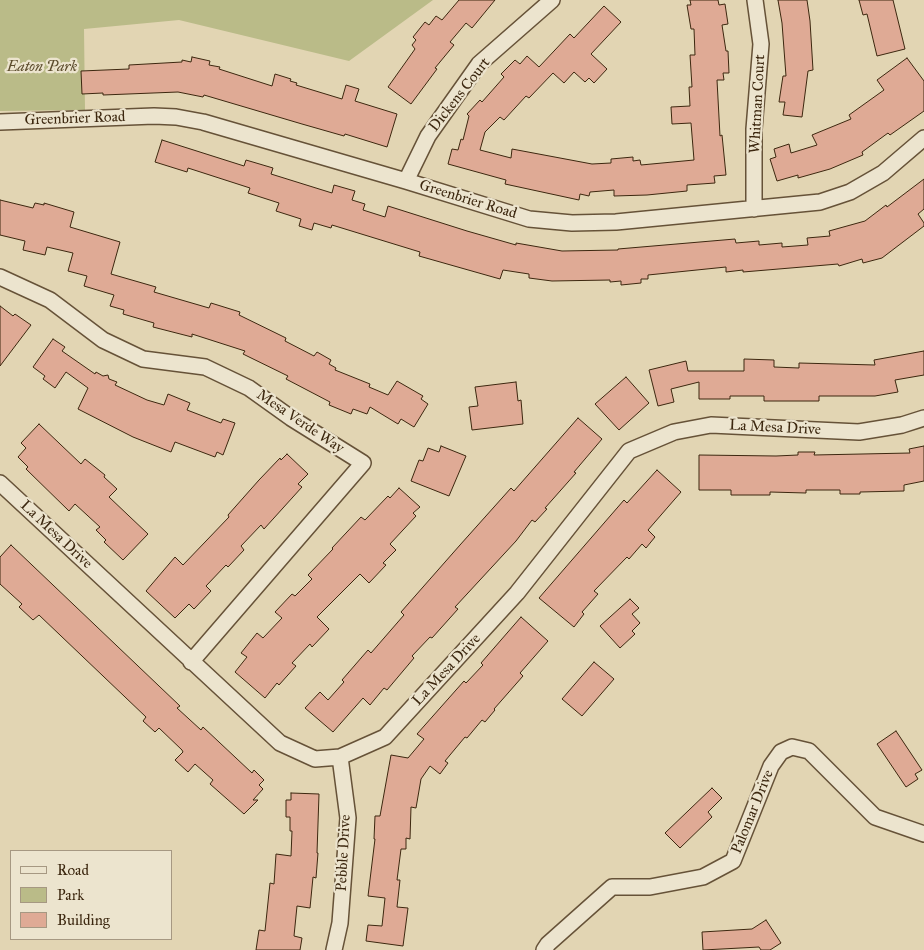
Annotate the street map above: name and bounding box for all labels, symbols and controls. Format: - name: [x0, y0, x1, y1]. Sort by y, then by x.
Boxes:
- street label: Dickens Court: [426, 54, 494, 136]
- street label: Whitman Court: [746, 54, 770, 154]
- park label: Eaton Park: [7, 58, 77, 76]
- street label: Greenbrier Road: [24, 108, 126, 130]
- street label: Greenbrier Road: [417, 177, 519, 223]
- street label: Mesa Verde Way: [253, 386, 347, 458]
- street label: La Mesa Drive: [729, 417, 821, 439]
- street label: La Mesa Drive: [16, 497, 96, 573]
- street label: La Mesa Drive: [409, 630, 485, 710]
- street label: Palomar Drive: [728, 767, 778, 857]
- street label: Pebble Drive: [333, 814, 355, 892]
- legend: [10, 850, 172, 940]
- text: Road: [57, 861, 89, 879]
- text: Park: [57, 886, 84, 904]
- text: Building: [57, 911, 110, 929]

